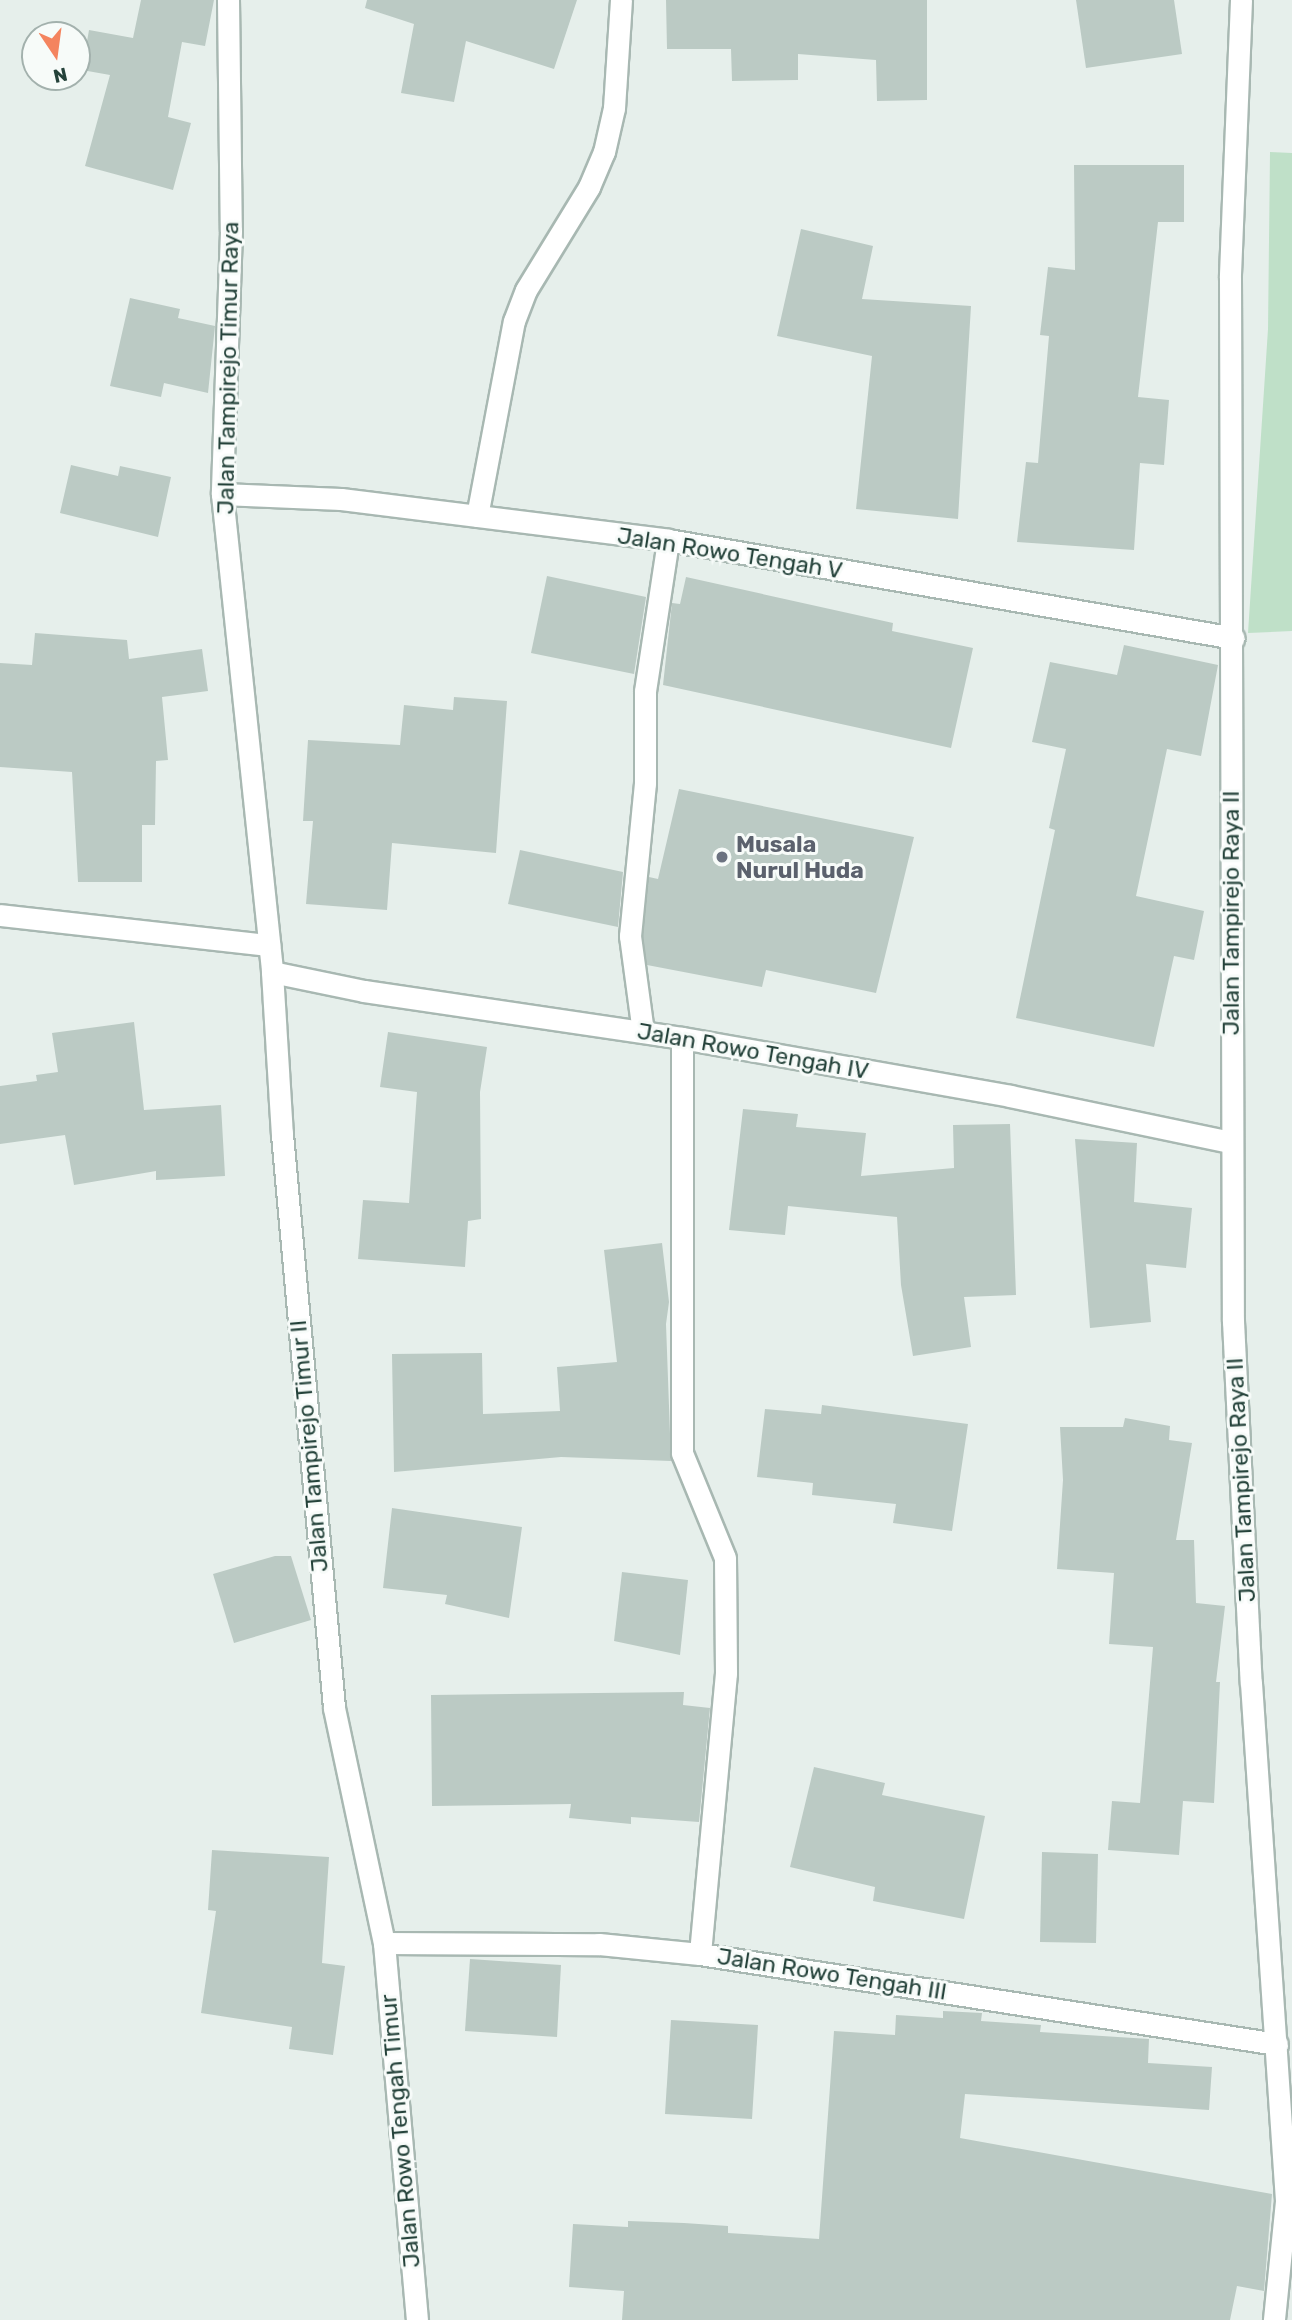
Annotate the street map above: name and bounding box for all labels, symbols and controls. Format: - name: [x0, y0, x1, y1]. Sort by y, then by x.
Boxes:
- north arrow: [21, 21, 91, 91]
- text: N: [51, 62, 70, 88]
- street label: Jalan Tampirejo Timur Raya: [212, 220, 244, 516]
- street label: Jalan Rowo Tengah V: [615, 521, 845, 585]
- street label: Jalan Tampirejo Raya II: [1217, 790, 1245, 1036]
- place label: Musala Nurul Huda: [736, 830, 864, 884]
- marker: Musala Nurul Huda: [714, 849, 730, 865]
- street label: Jalan Rowo Tengah IV: [635, 1017, 871, 1085]
- street label: Jalan Tampirejo Timur II: [284, 1318, 334, 1574]
- street label: Jalan Tampirejo Raya II: [1221, 1357, 1261, 1603]
- street label: Jalan Rowo Tengah III: [715, 1942, 949, 2006]
- street label: Jalan Rowo Tengah Timur: [374, 1992, 426, 2270]

